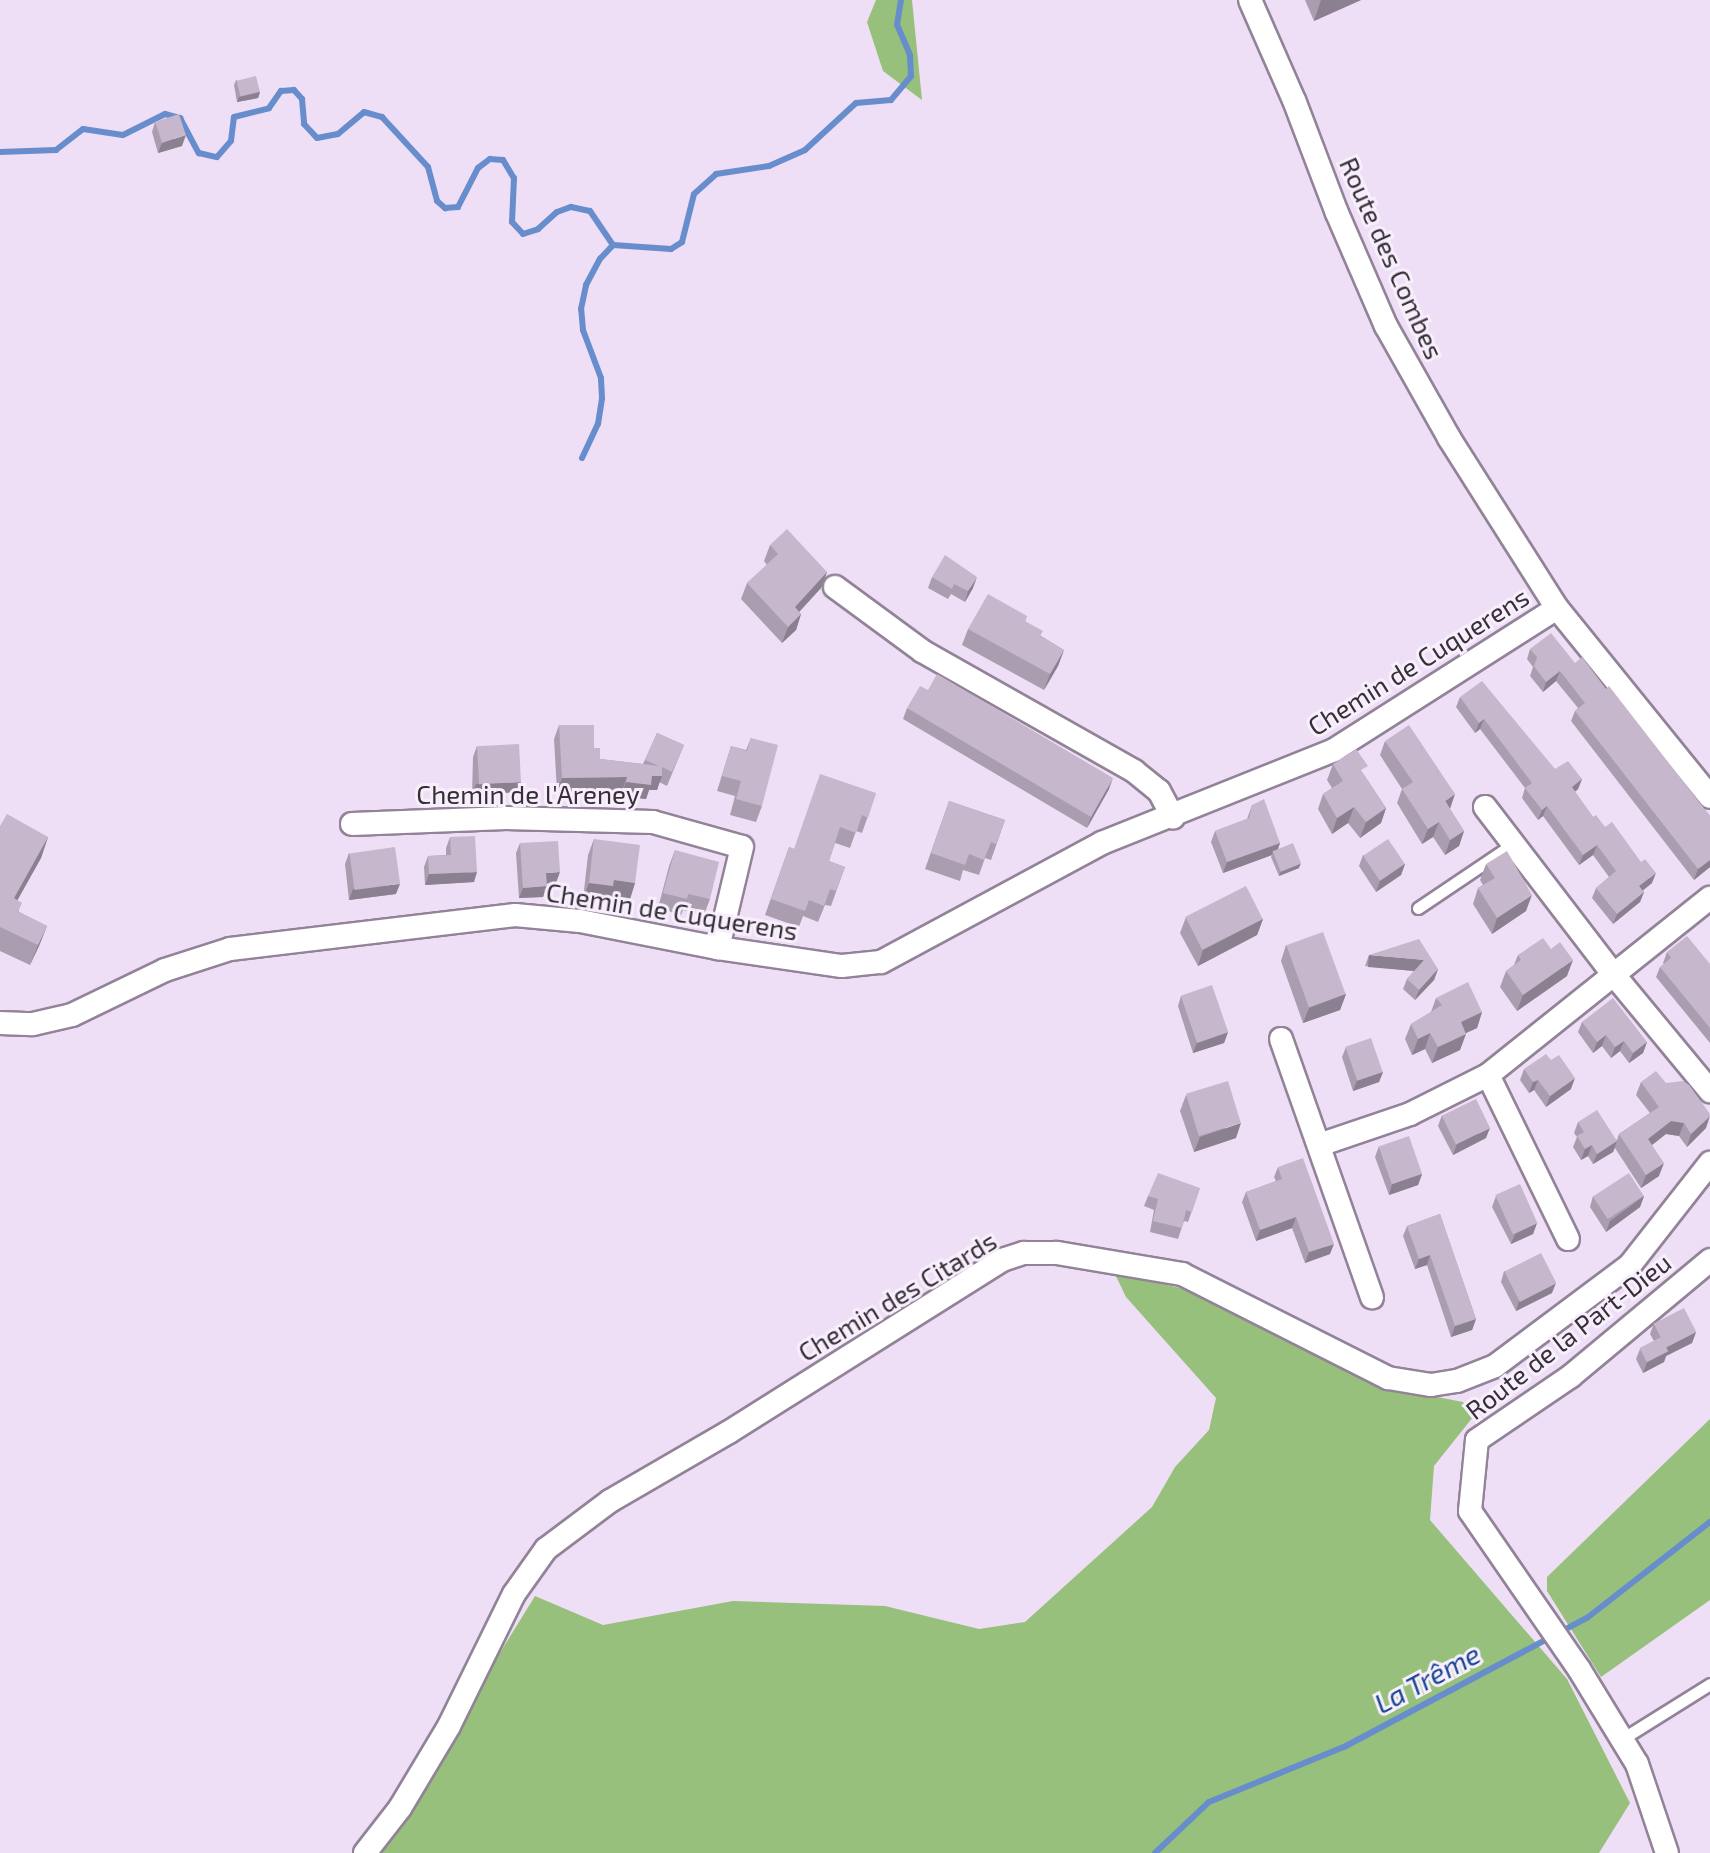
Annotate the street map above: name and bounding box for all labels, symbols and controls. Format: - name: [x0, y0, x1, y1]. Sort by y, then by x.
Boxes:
- street label: Route des Combes: [1334, 152, 1450, 364]
- street label: Chemin de Cuquerens: [1302, 580, 1534, 742]
- street label: Chemin de l'Areney: [416, 778, 640, 810]
- street label: Chemin de Cuquerens: [544, 876, 800, 946]
- street label: Chemin des Citards: [792, 1225, 1002, 1367]
- street label: Route de la Part-Dieu: [1459, 1246, 1677, 1426]
- water label: La Trême: [1368, 1636, 1486, 1720]

